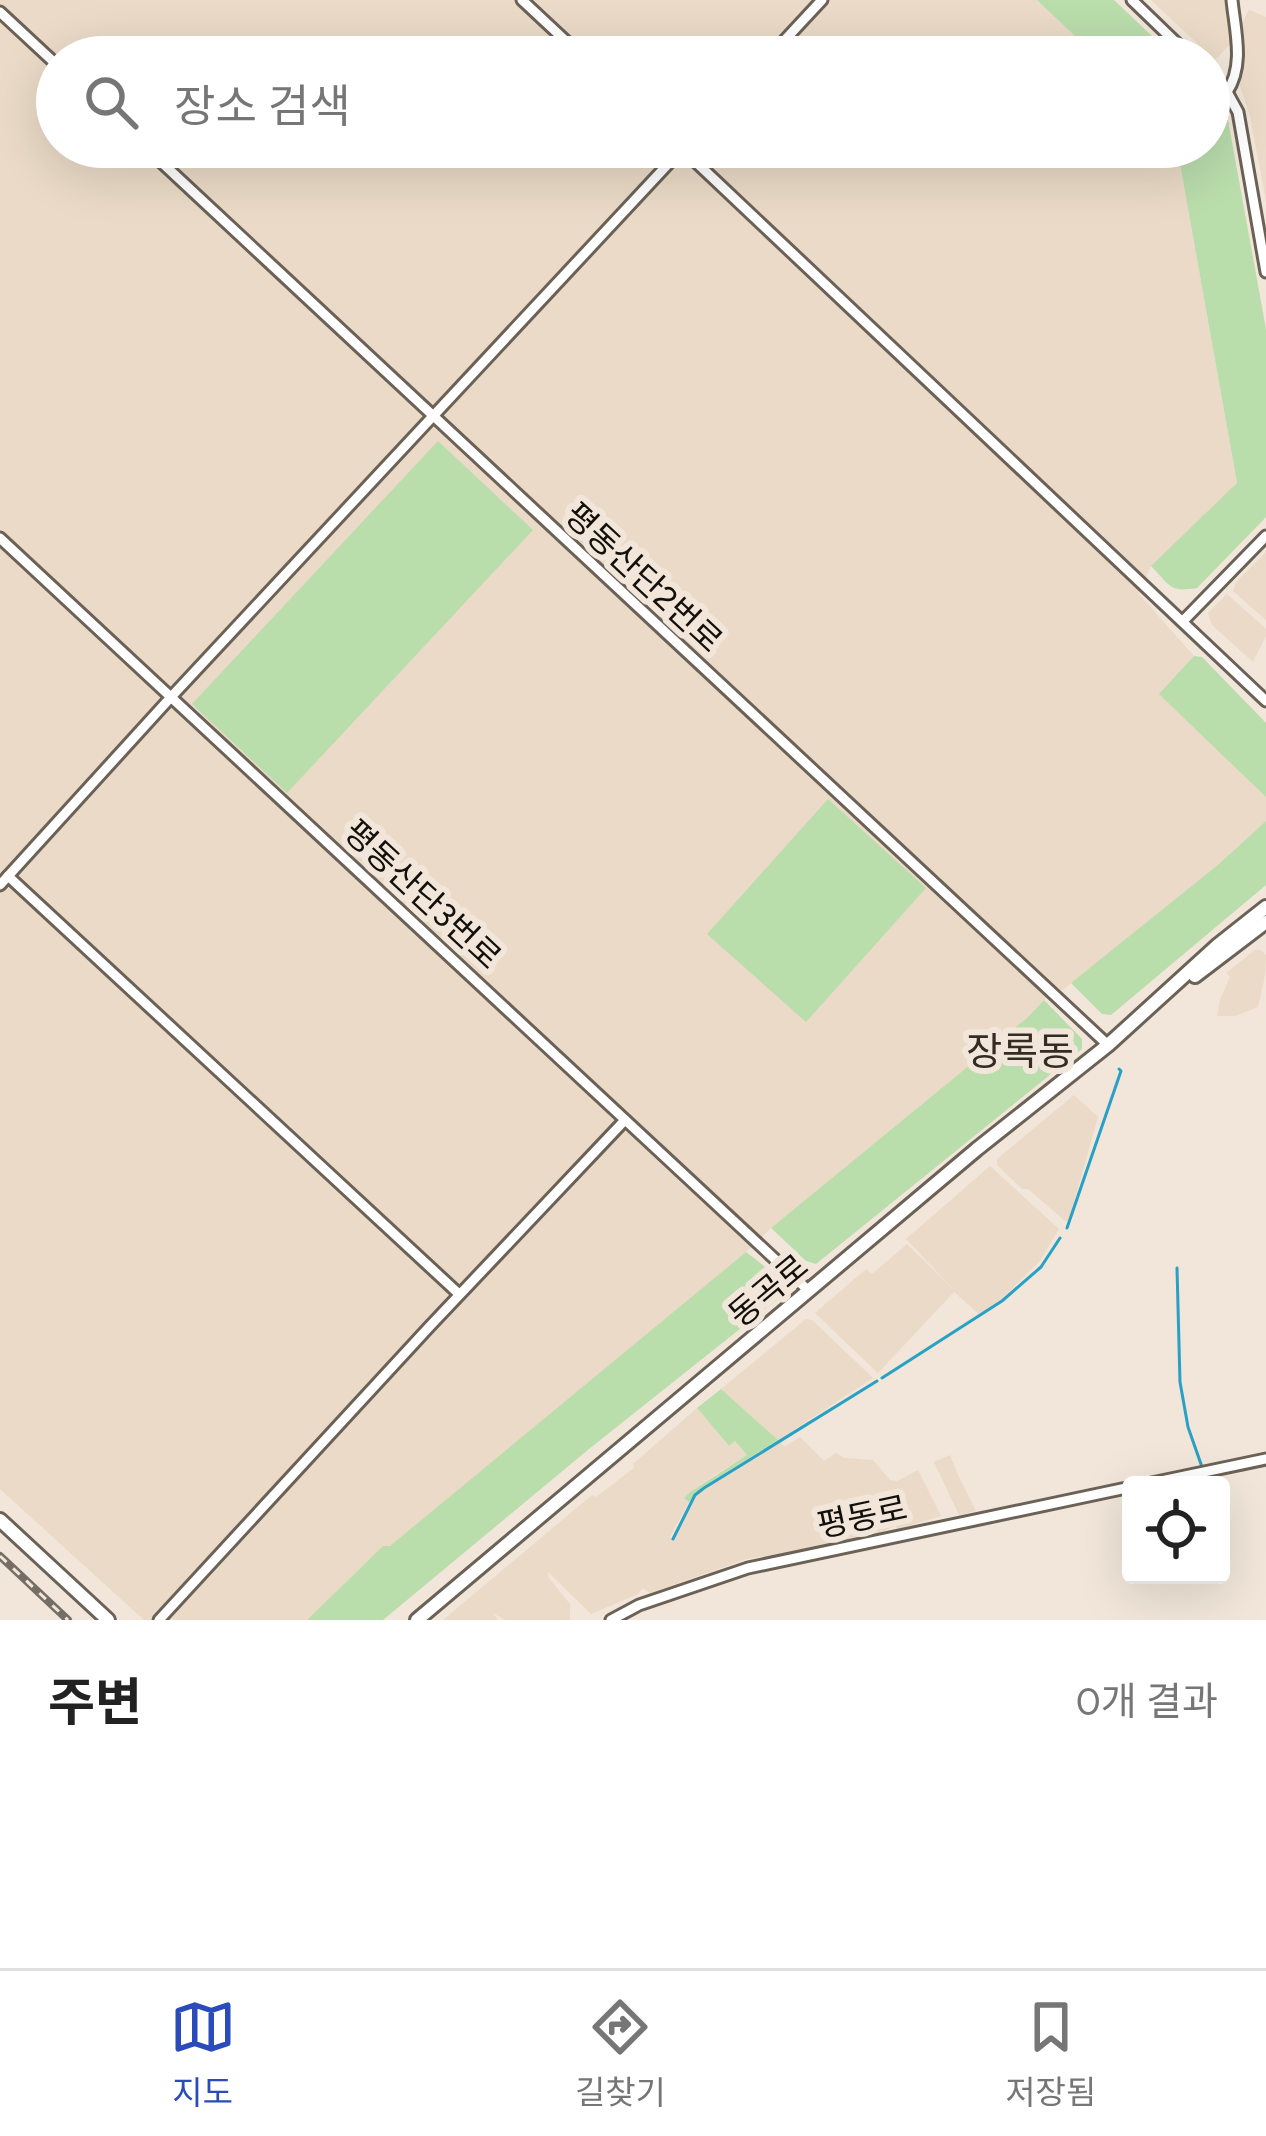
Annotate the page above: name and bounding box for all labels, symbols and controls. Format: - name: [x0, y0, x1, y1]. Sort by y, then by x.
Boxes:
- search box: [36, 36, 1230, 168]
- icon: search: [78, 69, 144, 135]
- text: 장소 검색: [174, 79, 351, 133]
- street label: 평동산단2번로: [557, 495, 730, 660]
- street label: 평동산단3번로: [336, 812, 509, 977]
- district label: 장록동: [966, 1028, 1074, 1075]
- street label: 동곡로: [721, 1246, 816, 1335]
- map controls: [1122, 1476, 1230, 1584]
- button: locate: [1122, 1476, 1230, 1584]
- street label: 평동로: [813, 1488, 911, 1545]
- text: 주변: [48, 1672, 142, 1733]
- text: 0개 결과: [1076, 1678, 1218, 1725]
- tab: 지도: [170, 1994, 236, 2114]
- tab: 길찾기: [575, 1994, 666, 2114]
- tab: 저장됨: [1005, 1994, 1096, 2114]

